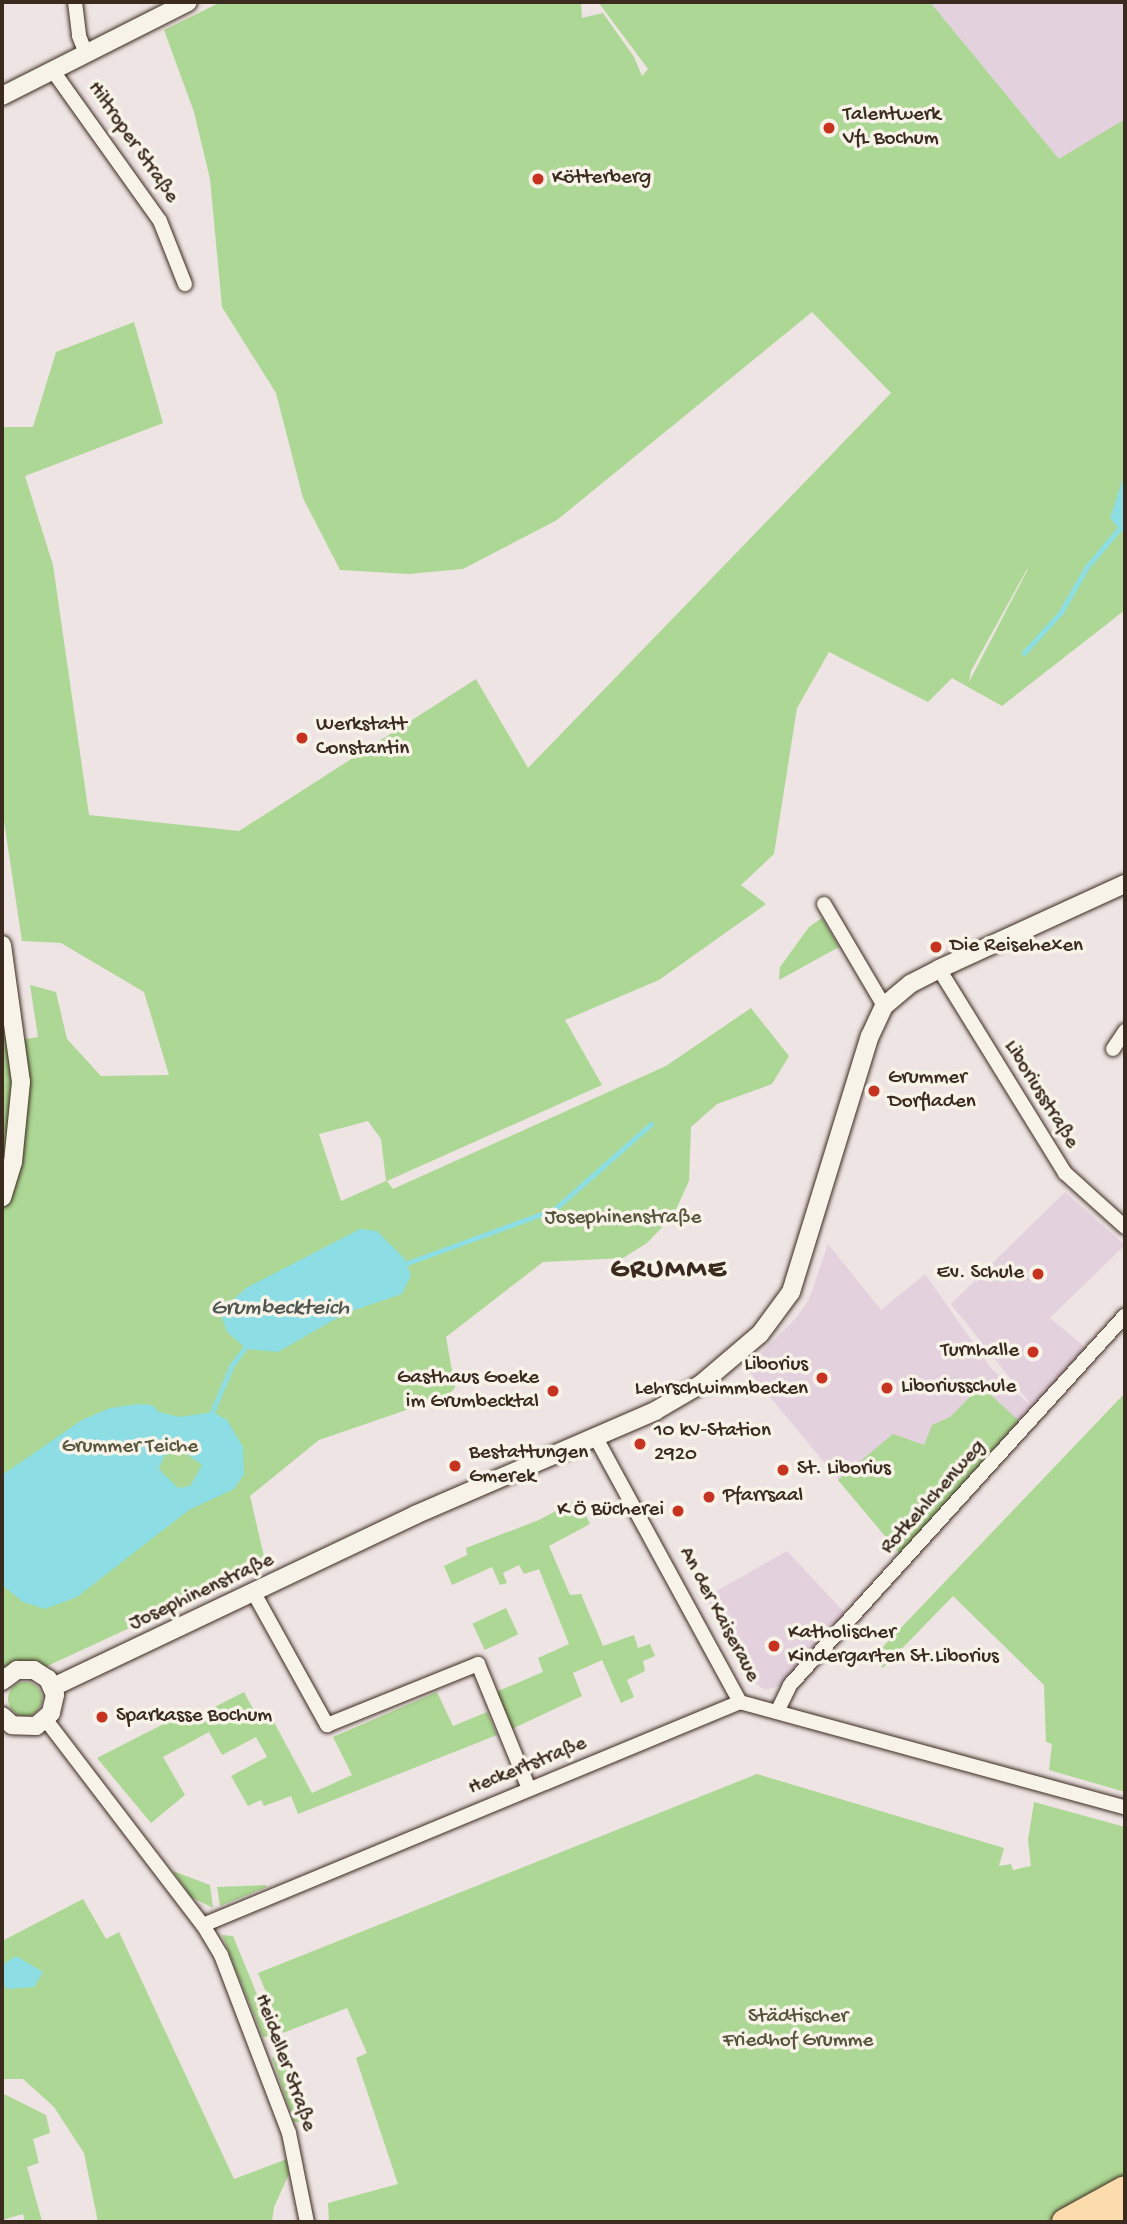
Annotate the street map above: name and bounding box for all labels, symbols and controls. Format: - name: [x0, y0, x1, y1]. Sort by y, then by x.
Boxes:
- street label: Hiltroper Straße: [81, 77, 183, 209]
- place label: Talentwerk VfL Bochum: [843, 103, 941, 153]
- marker: Talentwerk VfL Bochum: [821, 120, 837, 136]
- place label: Kötterberg: [552, 166, 651, 192]
- marker: Kötterberg: [530, 171, 546, 187]
- place label: Werkstatt Constantin: [316, 713, 409, 763]
- marker: Werkstatt Constantin: [294, 730, 310, 746]
- place label: Die Reisehexen: [950, 934, 1083, 960]
- marker: Die Reisehexen: [928, 939, 944, 955]
- street label: Liboriusstraße: [997, 1036, 1083, 1154]
- place label: Grummer Dorfladen: [888, 1066, 976, 1116]
- marker: Grummer Dorfladen: [866, 1083, 882, 1099]
- park label: Josephinenstraße: [545, 1206, 701, 1232]
- district label: GRUMME: [611, 1254, 727, 1288]
- place label: Ev. Schule: [937, 1261, 1024, 1287]
- marker: Ev. Schule: [1030, 1266, 1046, 1282]
- water label: Grumbeckteich: [211, 1295, 349, 1323]
- place label: Turnhalle: [941, 1339, 1019, 1365]
- marker: Turnhalle: [1025, 1344, 1041, 1360]
- place label: Liborius Lehrschwimmbecken: [635, 1353, 808, 1403]
- place label: Gasthaus Goeke im Grumbecktal: [397, 1366, 539, 1416]
- marker: Liborius Lehrschwimmbecken: [814, 1370, 830, 1386]
- place label: Liboriusschule: [901, 1375, 1016, 1401]
- marker: Liboriusschule: [879, 1380, 895, 1396]
- marker: Gasthaus Goeke im Grumbecktal: [545, 1383, 561, 1399]
- place label: 10 kV-Station 2920: [654, 1419, 771, 1469]
- park label: Grummer Teiche: [62, 1435, 198, 1461]
- marker: 10 kV-Station 2920: [632, 1436, 648, 1452]
- street label: Rotkehlchenweg: [876, 1436, 992, 1560]
- place label: Bestattungen Gmerek: [469, 1441, 588, 1491]
- place label: St. Liborius: [797, 1457, 891, 1483]
- marker: Bestattungen Gmerek: [447, 1458, 463, 1474]
- marker: St. Liborius: [775, 1462, 791, 1478]
- place label: Pfarrsaal: [723, 1484, 803, 1510]
- marker: Pfarrsaal: [701, 1489, 717, 1505]
- place label: K Ö Bücherei: [557, 1498, 664, 1524]
- marker: K Ö Bücherei: [670, 1503, 686, 1519]
- street label: An der Kaiseraue: [672, 1543, 764, 1687]
- street label: Josephinenstraße: [126, 1548, 278, 1638]
- place label: Katholischer Kindergarten St.Liborius: [788, 1621, 999, 1671]
- marker: Katholischer Kindergarten St.Liborius: [766, 1638, 782, 1654]
- place label: Sparkasse Bochum: [116, 1704, 272, 1730]
- marker: Sparkasse Bochum: [94, 1709, 110, 1725]
- street label: Heckertstraße: [465, 1732, 591, 1802]
- street label: Heideller Straße: [248, 1991, 320, 2135]
- park label: Städtischer Friedhof Grumme: [723, 2005, 873, 2055]

